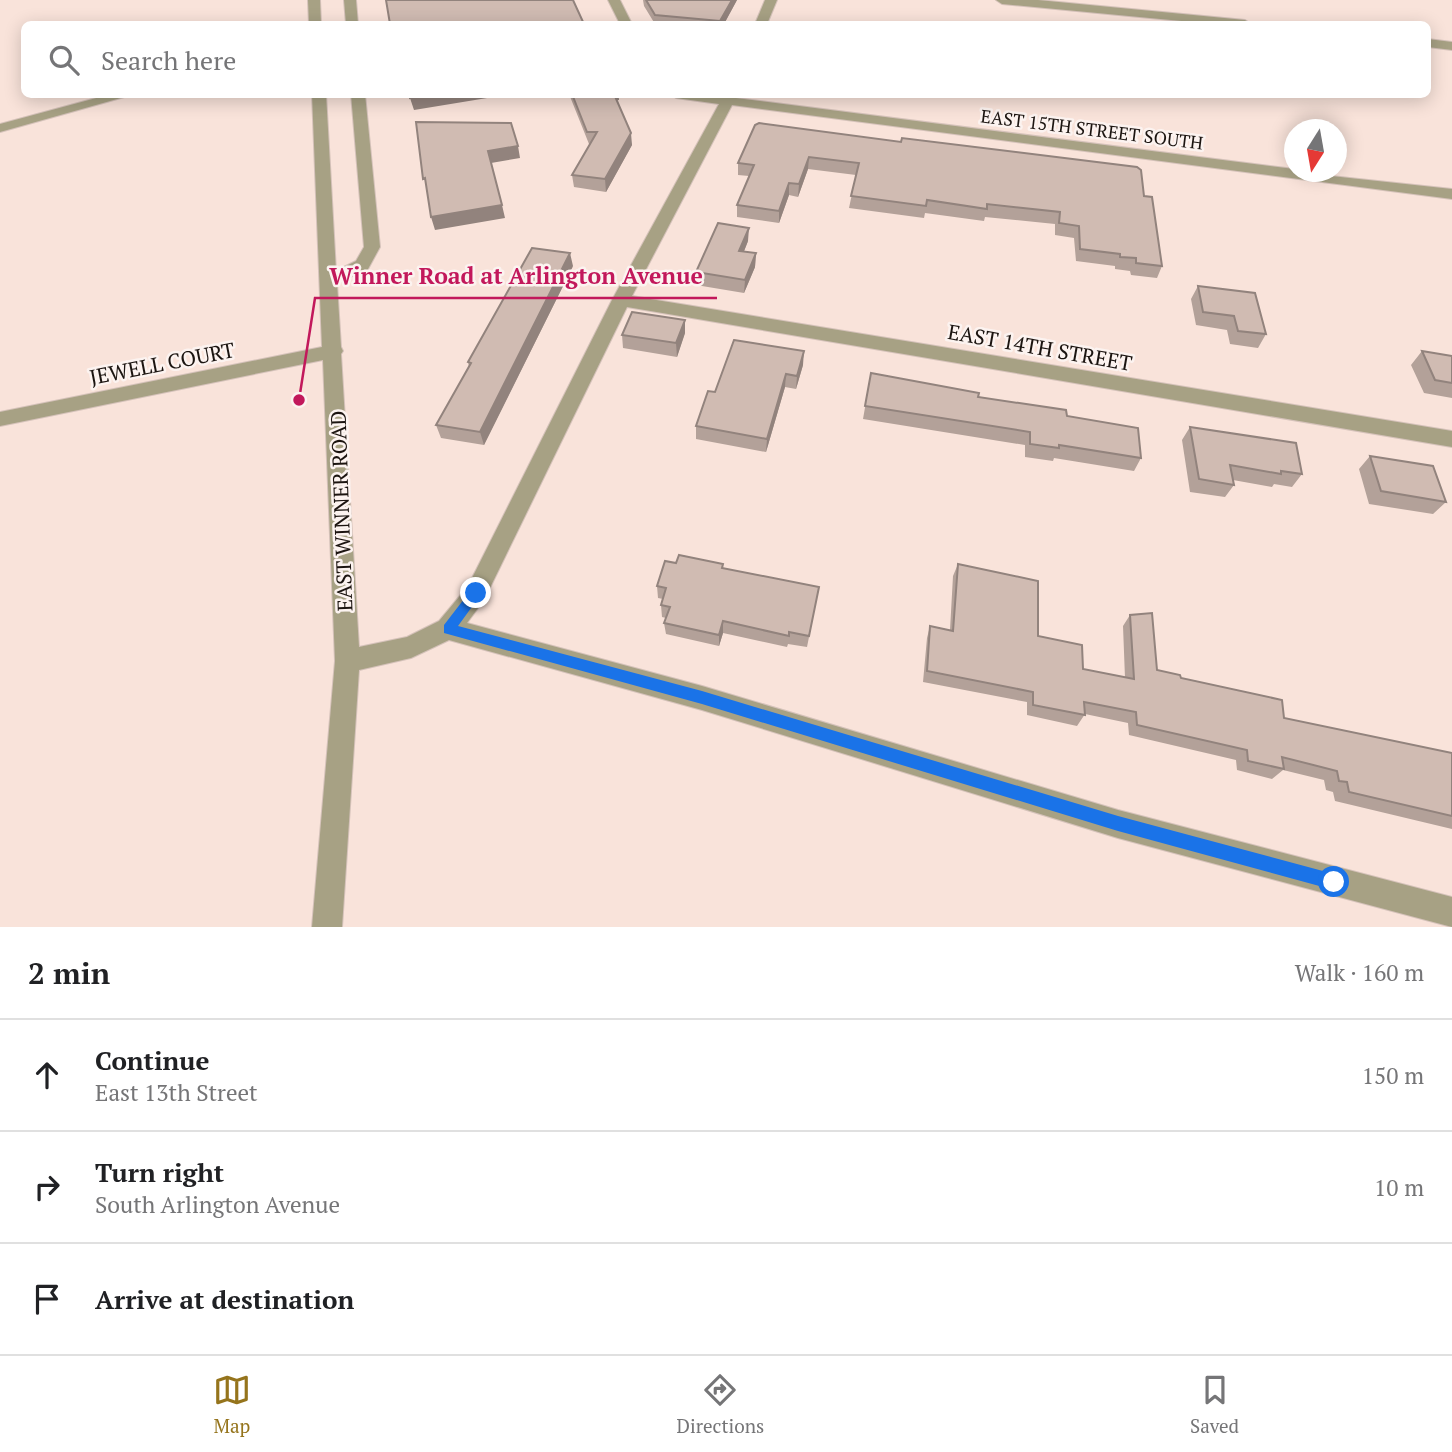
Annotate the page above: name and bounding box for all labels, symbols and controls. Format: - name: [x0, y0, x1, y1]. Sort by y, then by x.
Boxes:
- search box: [21, 21, 1431, 98]
- icon: search: [45, 41, 83, 79]
- text: Search here: [101, 43, 236, 77]
- street label: EAST 15TH STREET SOUTH: [979, 103, 1205, 155]
- north arrow: [1284, 119, 1347, 182]
- callout: Winner Road at Arlington Avenue: [315, 254, 717, 298]
- text: Winner Road at Arlington Avenue: [329, 260, 703, 291]
- street label: EAST 14TH STREET: [946, 317, 1134, 377]
- street label: JEWELL COURT: [87, 335, 237, 391]
- street label: EAST WINNER ROAD: [324, 410, 358, 612]
- route end: [460, 577, 491, 608]
- route start: [1318, 866, 1349, 897]
- text: 2 min: [28, 953, 110, 993]
- text: Walk · 160 m: [1295, 957, 1424, 988]
- text: Continue: [95, 1043, 209, 1077]
- icon: ahead: [28, 1056, 66, 1094]
- text: 150 m: [1362, 1060, 1424, 1091]
- text: East 13th Street: [95, 1077, 258, 1108]
- text: Turn right: [95, 1155, 224, 1189]
- icon: right: [28, 1168, 66, 1206]
- text: 10 m: [1374, 1172, 1424, 1203]
- text: South Arlington Avenue: [95, 1189, 340, 1220]
- icon: arrive: [28, 1280, 66, 1318]
- text: Arrive at destination: [95, 1282, 354, 1316]
- tab: Map: [213, 1371, 251, 1438]
- tab: Directions: [677, 1371, 764, 1438]
- tab: Saved: [1190, 1371, 1239, 1438]

